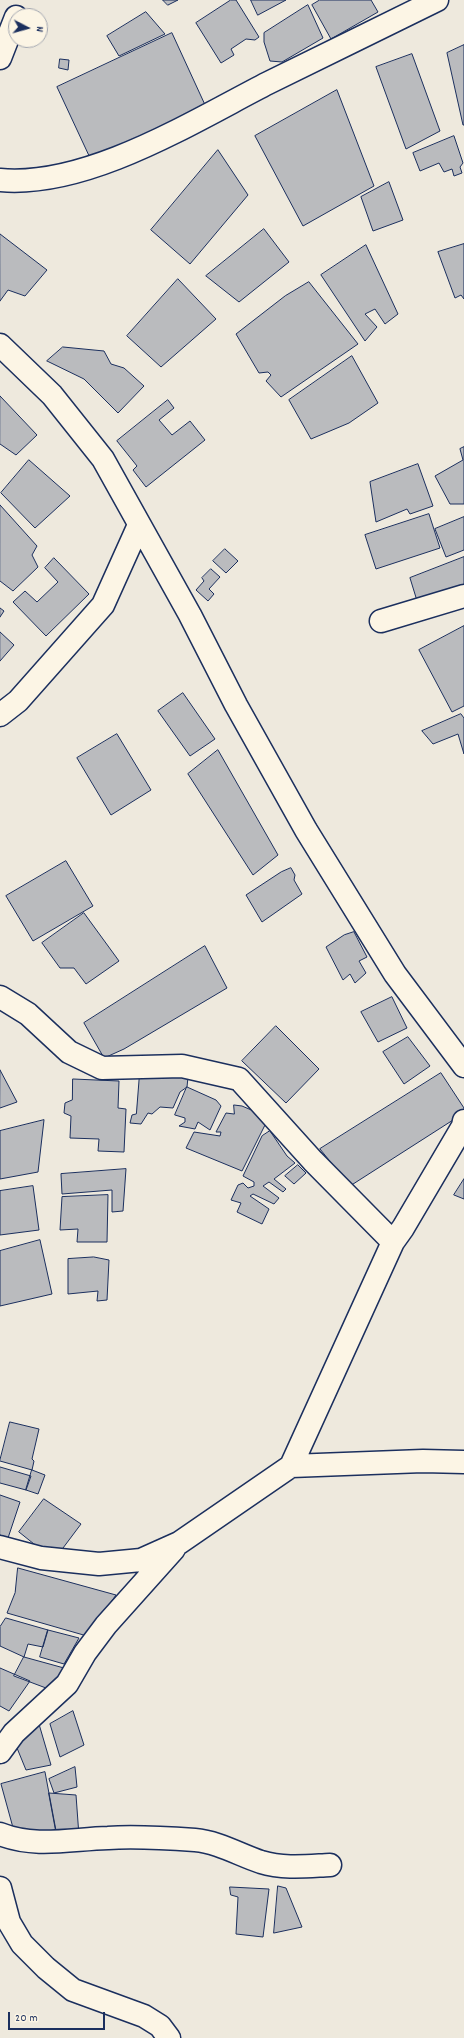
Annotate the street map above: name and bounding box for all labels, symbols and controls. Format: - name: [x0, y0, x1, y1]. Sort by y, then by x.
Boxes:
- north arrow: [8, 8, 48, 48]
- text: N: [31, 26, 47, 33]
- scale bar: [10, 2004, 107, 2030]
- text: 20 m: [15, 2010, 38, 2027]

